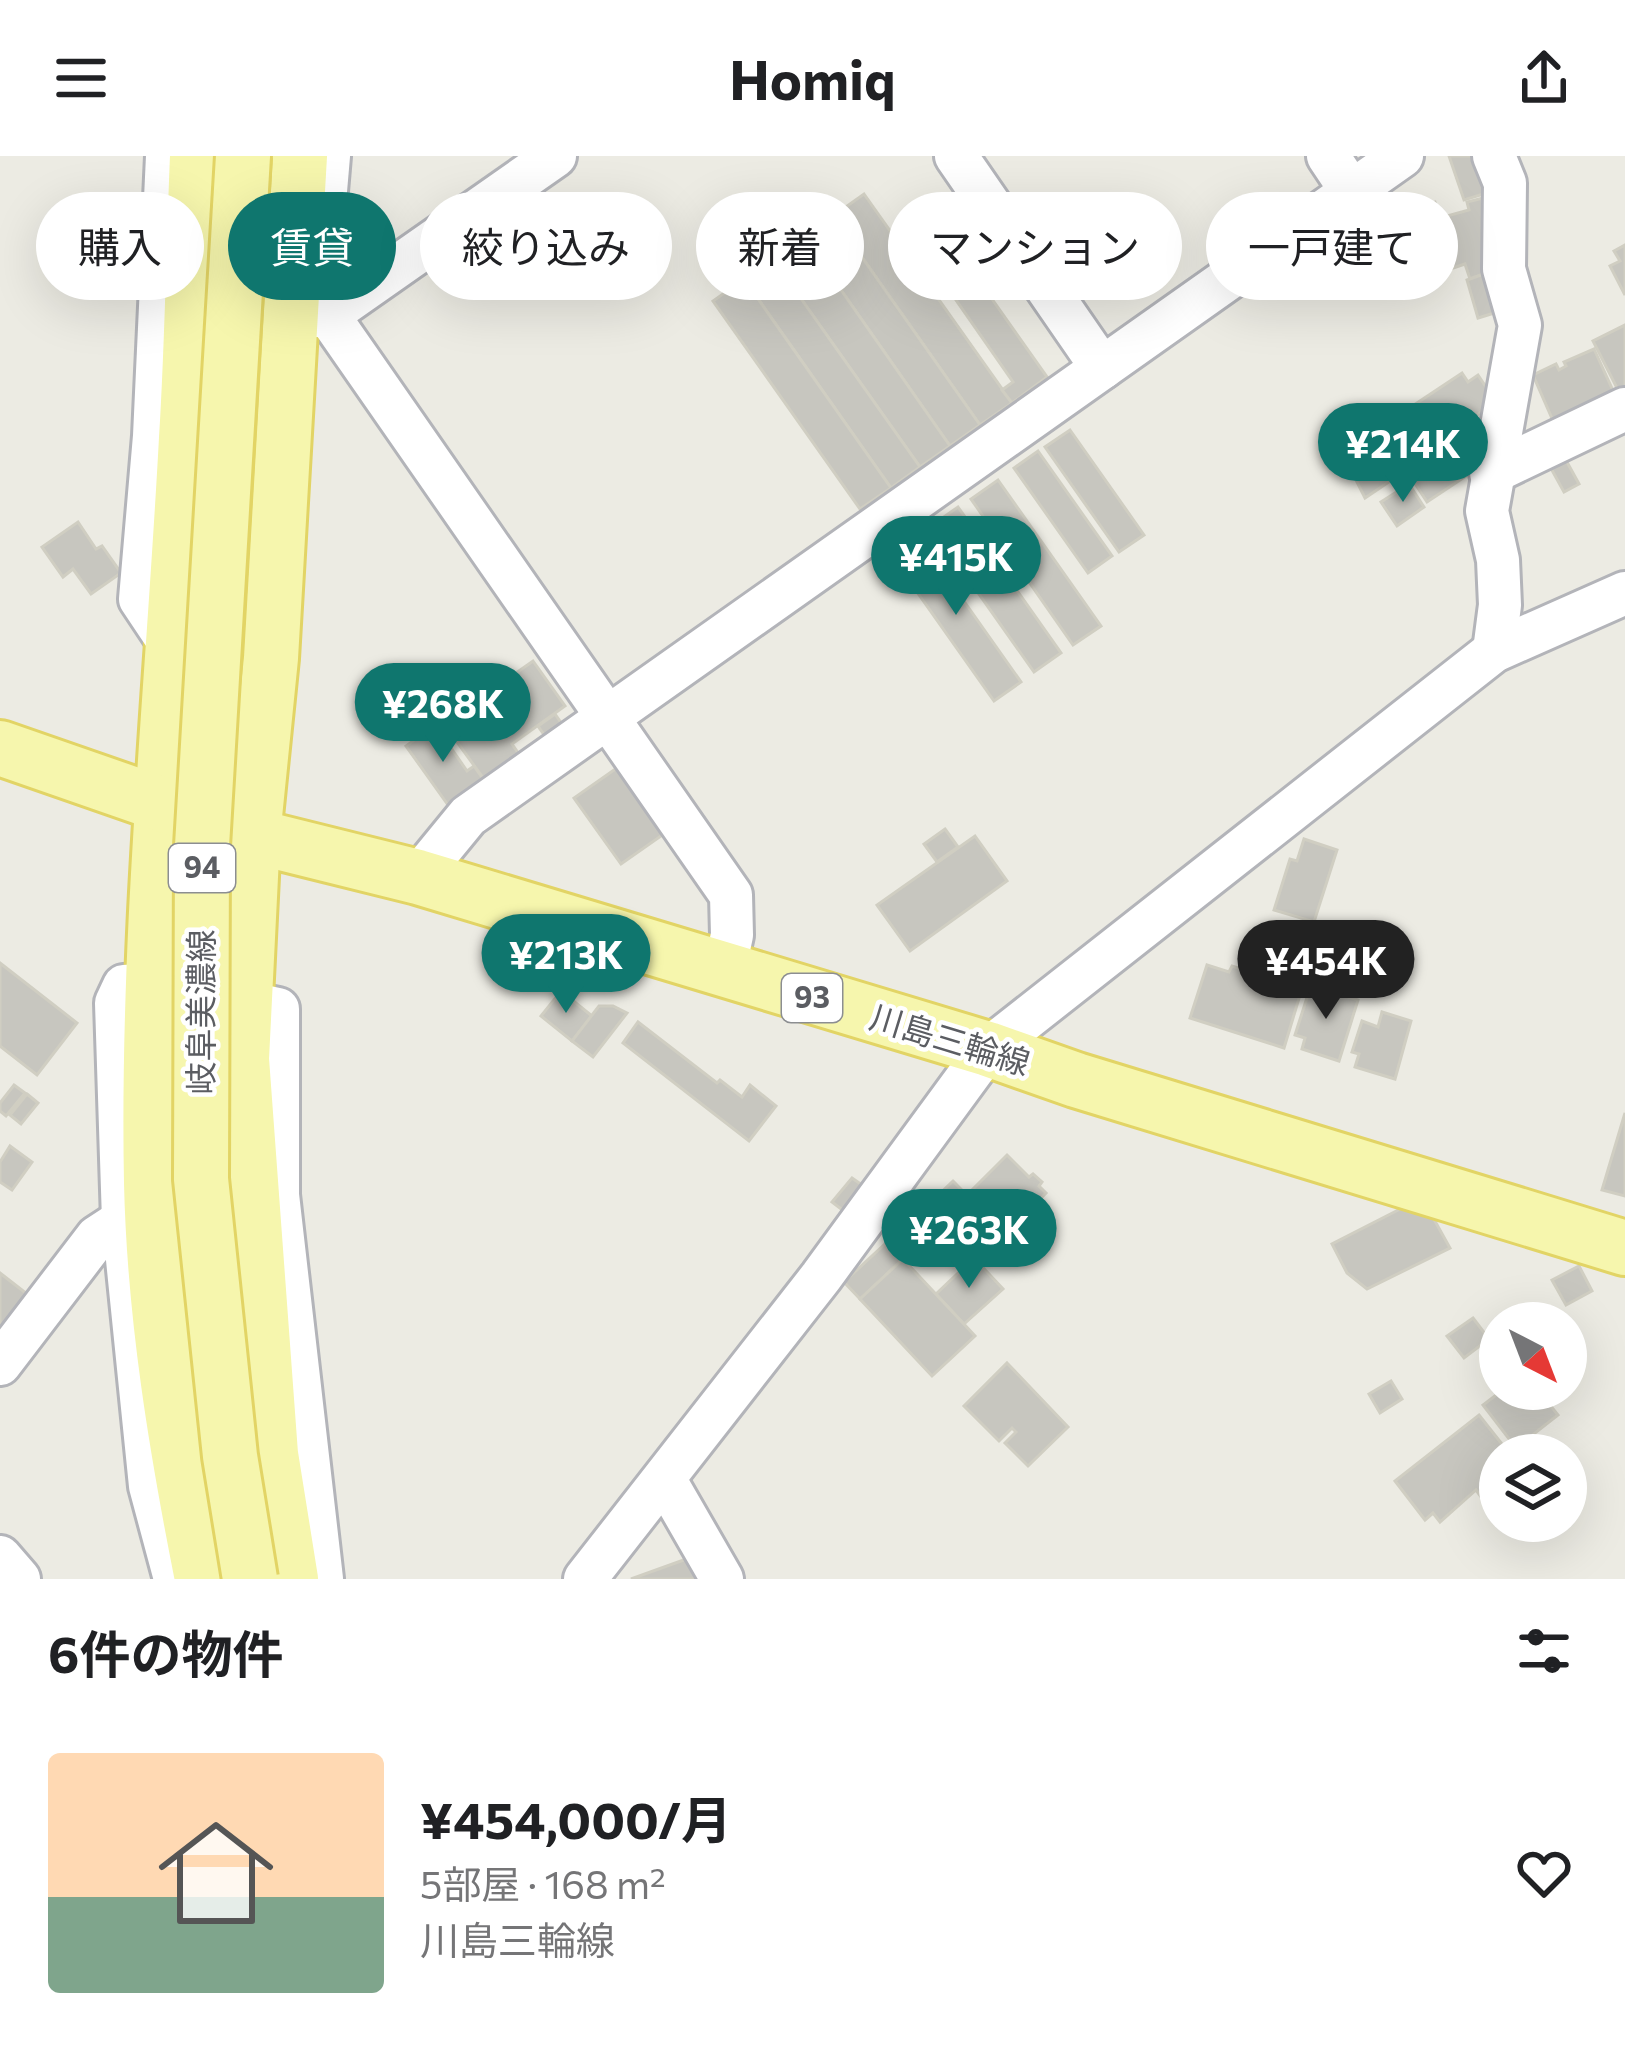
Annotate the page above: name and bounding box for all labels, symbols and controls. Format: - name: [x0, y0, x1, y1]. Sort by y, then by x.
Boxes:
- icon: menu: [48, 45, 114, 111]
- text: Homiq: [729, 45, 896, 111]
- icon: share: [1511, 45, 1577, 111]
- chip: 購入: [36, 192, 204, 300]
- chip: 賃貸: [228, 192, 396, 300]
- chip: 絞り込み: [420, 192, 672, 300]
- chip: 新着: [696, 192, 864, 300]
- chip: マンション: [888, 192, 1182, 300]
- chip: 一戸建て: [1206, 192, 1458, 300]
- pin: ¥214K: [1319, 403, 1487, 505]
- text: ¥214K: [1345, 418, 1461, 466]
- pin: ¥415K: [872, 516, 1040, 618]
- text: ¥415K: [898, 531, 1014, 579]
- pin: ¥268K: [359, 663, 527, 765]
- text: ¥268K: [382, 678, 504, 726]
- road number: 94: [169, 844, 235, 892]
- pin: ¥213K: [482, 914, 650, 1016]
- pin: ¥454K: [1242, 920, 1410, 1022]
- text: ¥213K: [509, 929, 623, 977]
- street label: 岐阜美濃線: [179, 930, 220, 1095]
- text: ¥454K: [1264, 935, 1388, 983]
- road number: 93: [782, 974, 842, 1022]
- street label: 川島三輪線: [866, 995, 1035, 1082]
- pin: ¥263K: [885, 1189, 1053, 1291]
- text: ¥263K: [909, 1204, 1029, 1252]
- north arrow: [1479, 1302, 1587, 1410]
- map controls: [1479, 1302, 1587, 1542]
- button: layers: [1479, 1434, 1587, 1542]
- icon: filters: [1511, 1618, 1577, 1684]
- text: 6件の物件: [48, 1621, 283, 1684]
- text: ¥454,000/月: [420, 1787, 732, 1850]
- icon: home: [144, 1801, 288, 1945]
- icon: heart: [1511, 1840, 1577, 1906]
- text: 5部屋 · 168 m²: [420, 1859, 666, 1907]
- text: 川島三輪線: [420, 1915, 615, 1963]

